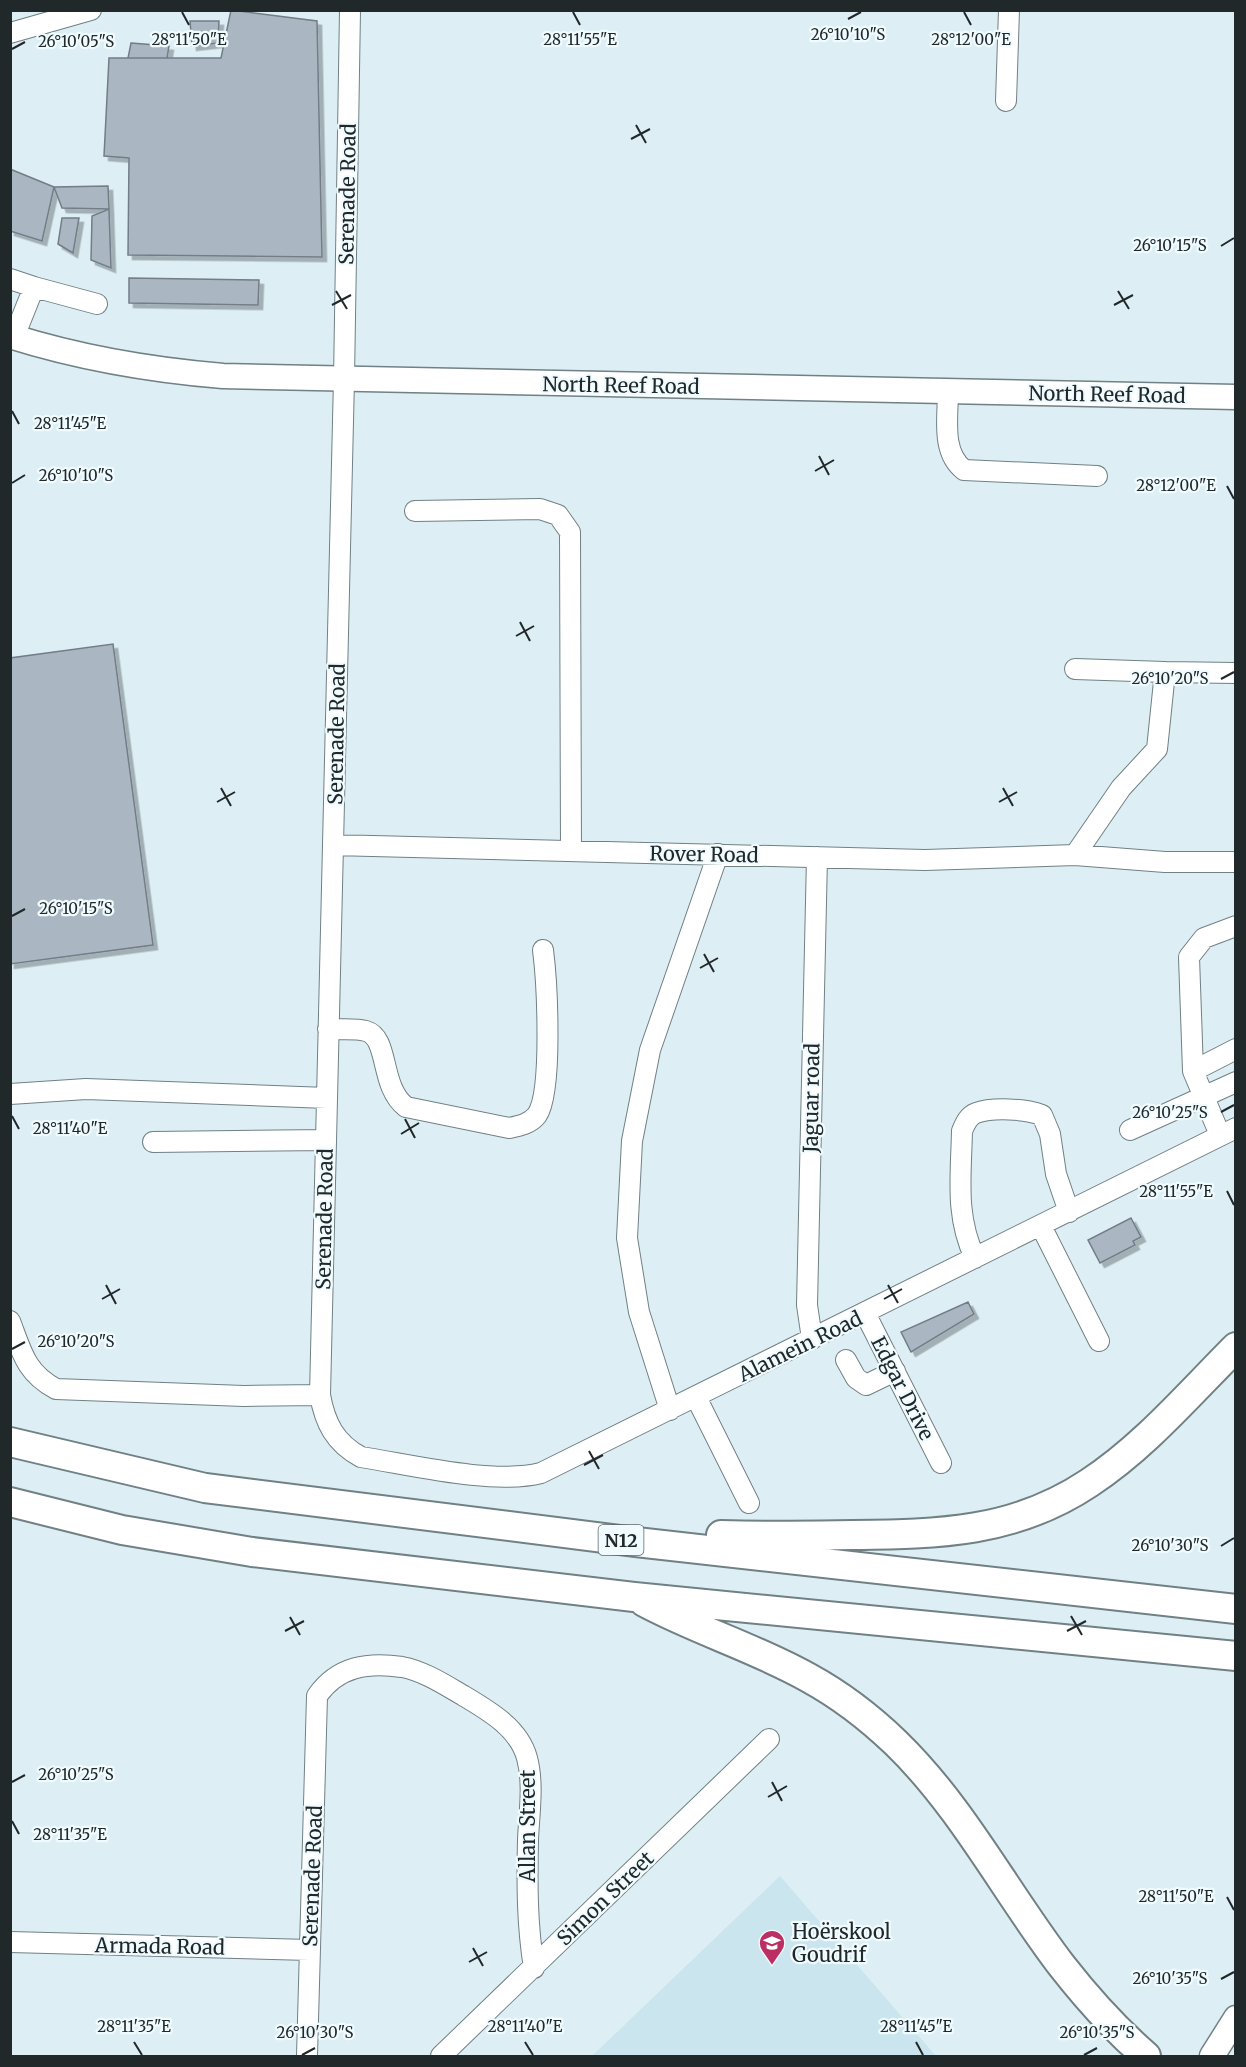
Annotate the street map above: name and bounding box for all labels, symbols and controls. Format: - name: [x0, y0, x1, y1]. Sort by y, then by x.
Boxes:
- text: 26°10'10"S: [811, 25, 885, 44]
- text: 28°11'50"E: [151, 30, 227, 49]
- text: 28°11'55"E: [543, 30, 617, 49]
- text: 28°12'00"E: [931, 30, 1011, 49]
- text: 26°10'05"S: [38, 32, 114, 51]
- street label: Serenade Road: [333, 123, 361, 265]
- text: 26°10'15"S: [1133, 236, 1207, 255]
- street label: North Reef Road: [542, 371, 700, 399]
- street label: North Reef Road: [1028, 380, 1186, 408]
- text: 28°11'45"E: [34, 414, 107, 433]
- text: 26°10'10"S: [39, 466, 113, 485]
- text: 28°12'00"E: [1136, 476, 1216, 495]
- street label: Serenade Road: [322, 663, 350, 805]
- text: 26°10'20"S: [1131, 669, 1209, 688]
- street label: Rover Road: [649, 841, 759, 867]
- text: 26°10'15"S: [39, 899, 113, 918]
- street label: Jaguar road: [798, 1043, 824, 1154]
- text: 26°10'25"S: [1132, 1103, 1208, 1122]
- text: 28°11'40"E: [33, 1119, 108, 1138]
- street label: Serenade Road: [310, 1148, 338, 1290]
- text: 28°11'55"E: [1139, 1182, 1213, 1201]
- street label: Alamein Road: [733, 1305, 866, 1387]
- text: 26°10'20"S: [37, 1332, 115, 1351]
- street label: Edgar Drive: [866, 1332, 940, 1444]
- road number: N12: [598, 1525, 644, 1555]
- text: 26°10'30"S: [1132, 1536, 1208, 1555]
- text: 26°10'25"S: [38, 1765, 114, 1784]
- street label: Allan Street: [515, 1769, 540, 1883]
- street label: Serenade Road: [297, 1805, 327, 1947]
- text: 28°11'35"E: [33, 1825, 107, 1844]
- street label: Simon Street: [551, 1846, 659, 1950]
- text: 28°11'50"E: [1138, 1887, 1214, 1906]
- place label: Hoërskool Goudrif: [792, 1919, 891, 1967]
- school or university icon: Hoërskool Goudrif: [757, 1928, 787, 1966]
- street label: Armada Road: [94, 1932, 225, 1960]
- text: 26°10'35"S: [1133, 1969, 1208, 1988]
- text: 28°11'35"E: [97, 2017, 171, 2036]
- text: 28°11'40"E: [488, 2017, 563, 2036]
- text: 28°11'45"E: [880, 2017, 953, 2036]
- text: 26°10'30"S: [277, 2023, 353, 2042]
- text: 26°10'35"S: [1060, 2023, 1135, 2042]

